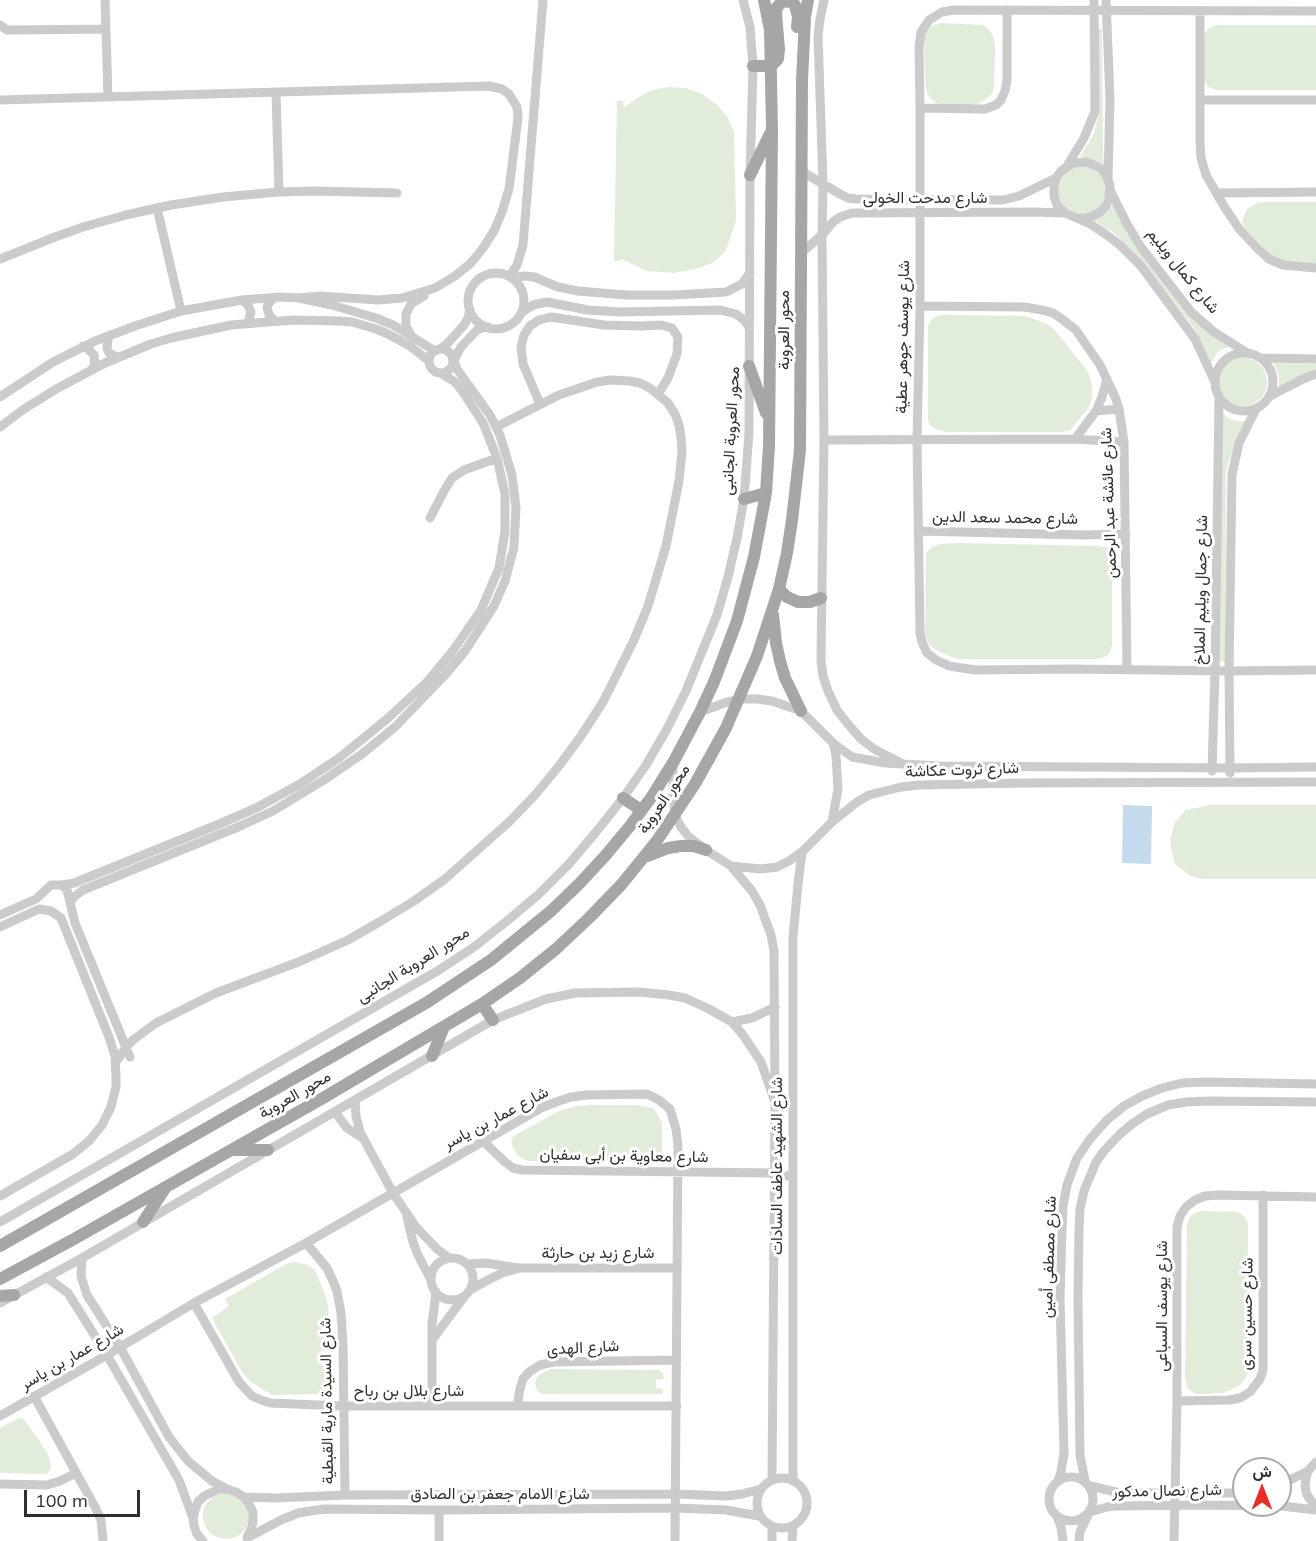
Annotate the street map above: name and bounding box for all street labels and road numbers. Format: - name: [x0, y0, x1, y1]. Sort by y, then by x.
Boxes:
- street label: شارع مدحت الخولى: [863, 188, 987, 208]
- street label: شارع كمال ويليم: [1143, 224, 1223, 318]
- street label: شارع يوسف جوهر عطية: [892, 260, 914, 414]
- street label: محور العروبة: [774, 290, 794, 370]
- street label: محور العروبة الجانبى: [718, 366, 744, 496]
- street label: شارع عائشة عبد الرحمن: [1097, 427, 1121, 579]
- street label: شارع محمد سعد الدين: [932, 507, 1078, 529]
- street label: شارع جمال ويليم الملاخ: [1190, 515, 1212, 665]
- street label: شارع ثروت عكاشة: [905, 758, 1019, 782]
- street label: محور العروبة: [634, 761, 694, 837]
- street label: محور العروبة الجانبى: [353, 923, 473, 1007]
- street label: محور العروبة: [256, 1067, 334, 1123]
- street label: شارع الشهيد عاطف السادات: [767, 1077, 787, 1255]
- street label: شارع عمار بن ياسر: [440, 1082, 552, 1154]
- street label: شارع معاوية بن أبى سفيان: [539, 1145, 709, 1167]
- street label: شارع مصطفى أمين: [1037, 1196, 1061, 1318]
- street label: شارع يوسف السباعى: [1152, 1240, 1172, 1372]
- street label: شارع زيد بن حارثة: [542, 1243, 654, 1263]
- street label: شارع حسين سرى: [1236, 1257, 1258, 1371]
- street label: شارع السيدة مارية القبطية: [316, 1318, 338, 1484]
- street label: شارع عمار بن ياسر: [17, 1320, 127, 1394]
- street label: شارع الهدى: [546, 1337, 620, 1359]
- street label: شارع بلال بن رباح: [354, 1381, 464, 1401]
- street label: شارع نصال مدكور: [1112, 1480, 1222, 1502]
- street label: شارع الامام جعفر بن الصادق: [410, 1484, 590, 1504]

